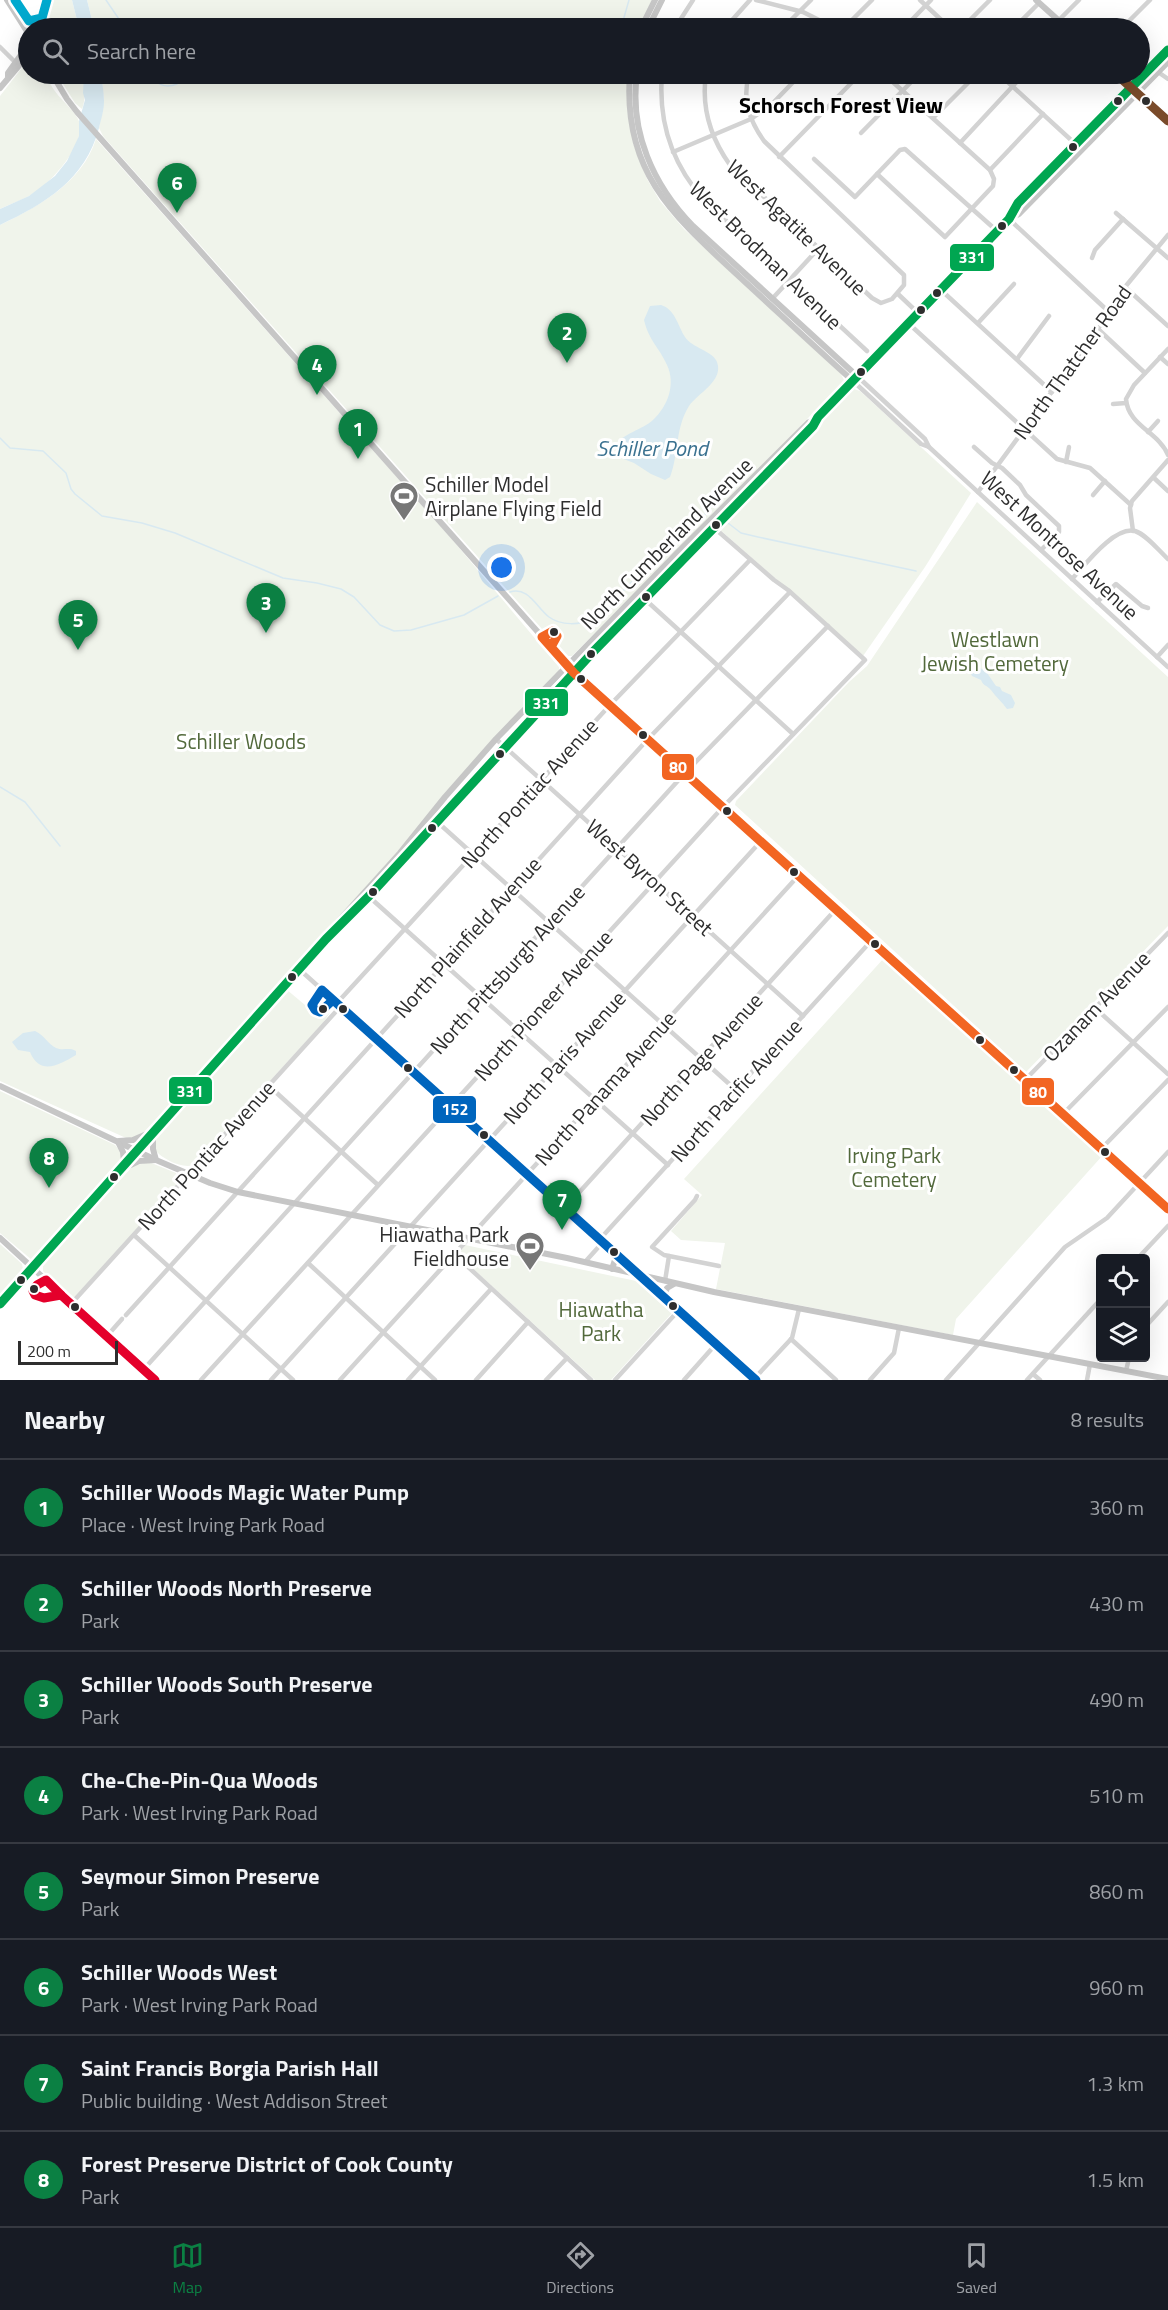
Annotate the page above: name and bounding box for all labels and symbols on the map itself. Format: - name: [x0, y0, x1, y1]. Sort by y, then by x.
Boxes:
- district label: Schorsch Forest View: [739, 88, 943, 122]
- unlabelled marker: [1112, 95, 1124, 107]
- unlabelled marker: [1140, 95, 1152, 107]
- unlabelled marker: [1067, 141, 1079, 153]
- street label: West Agatite Avenue: [720, 151, 874, 303]
- pin: 6: [158, 164, 196, 213]
- street label: West Brodman Avenue: [682, 173, 850, 337]
- unlabelled marker: [996, 220, 1008, 232]
- line badge: 331: [949, 243, 995, 272]
- text: 331: [959, 245, 985, 269]
- street label: North Thatcher Road: [1005, 278, 1139, 446]
- unlabelled marker: [931, 287, 943, 299]
- unlabelled marker: [915, 304, 927, 316]
- pin: 2: [548, 314, 586, 363]
- pin: 4: [298, 346, 336, 395]
- unlabelled marker: [855, 366, 867, 378]
- pin: 1: [338, 410, 378, 459]
- water label: Schiller Pond: [596, 431, 711, 465]
- street label: North Cumberland Avenue: [572, 449, 760, 637]
- street label: West Montrose Avenue: [974, 463, 1146, 627]
- place label: Schiller Model Airplane Flying Field: [425, 468, 602, 524]
- sports icon: Schiller Model Airplane Flying Field: [388, 480, 420, 522]
- unlabelled marker: [710, 519, 722, 531]
- your location: [487, 553, 516, 582]
- pin: 3: [246, 584, 286, 633]
- unlabelled marker: [640, 591, 652, 603]
- pin: 5: [58, 600, 98, 650]
- park label: Westlawn Jewish Cemetery: [921, 623, 1069, 679]
- unlabelled marker: [548, 626, 560, 638]
- unlabelled marker: [585, 648, 597, 660]
- unlabelled marker: [575, 673, 587, 685]
- line badge: 331: [524, 688, 569, 717]
- text: 331: [533, 691, 559, 715]
- street label: North Pontiac Avenue: [453, 711, 605, 875]
- park label: Schiller Woods: [176, 725, 306, 757]
- unlabelled marker: [637, 729, 649, 741]
- unlabelled marker: [494, 748, 506, 760]
- line badge: 80: [661, 753, 695, 781]
- text: 80: [669, 755, 687, 779]
- unlabelled marker: [721, 805, 733, 817]
- street label: West Byron Street: [579, 811, 721, 943]
- unlabelled marker: [426, 822, 438, 834]
- street label: North Plainfield Avenue: [386, 849, 548, 1025]
- unlabelled marker: [788, 866, 800, 878]
- street label: North Pittsburgh Avenue: [422, 877, 592, 1061]
- unlabelled marker: [367, 886, 379, 898]
- street label: North Pioneer Avenue: [466, 922, 620, 1088]
- unlabelled marker: [869, 938, 881, 950]
- street label: Ozanam Avenue: [1035, 943, 1157, 1069]
- unlabelled marker: [286, 971, 298, 983]
- street label: North Paris Avenue: [495, 983, 633, 1131]
- street label: North Page Avenue: [632, 985, 770, 1133]
- unlabelled marker: [317, 1003, 329, 1015]
- unlabelled marker: [337, 1003, 349, 1015]
- street label: North Panama Avenue: [527, 1003, 683, 1173]
- street label: North Pacific Avenue: [663, 1011, 809, 1169]
- unlabelled marker: [974, 1034, 986, 1046]
- unlabelled marker: [402, 1062, 414, 1074]
- unlabelled marker: [1008, 1064, 1020, 1076]
- street label: North Pontiac Avenue: [130, 1073, 282, 1237]
- line badge: 331: [168, 1076, 213, 1105]
- line badge: 80: [1021, 1077, 1055, 1106]
- text: 331: [177, 1079, 203, 1103]
- text: 80: [1029, 1080, 1047, 1104]
- line badge: 152: [432, 1095, 477, 1124]
- text: 152: [442, 1097, 468, 1121]
- unlabelled marker: [478, 1129, 490, 1141]
- pin: 8: [29, 1138, 68, 1188]
- park label: Irving Park Cemetery: [847, 1139, 941, 1195]
- unlabelled marker: [1099, 1146, 1111, 1158]
- unlabelled marker: [108, 1171, 120, 1183]
- pin: 7: [542, 1180, 582, 1230]
- place label: Hiawatha Park Fieldhouse: [379, 1218, 509, 1274]
- sports icon: Hiawatha Park Fieldhouse: [514, 1230, 546, 1272]
- unlabelled marker: [608, 1246, 620, 1258]
- unlabelled marker: [15, 1274, 27, 1286]
- unlabelled marker: [28, 1283, 40, 1295]
- park label: Hiawatha Park: [559, 1293, 644, 1349]
- unlabelled marker: [667, 1300, 679, 1312]
- unlabelled marker: [69, 1301, 81, 1313]
- scale bar: [18, 1338, 118, 1366]

